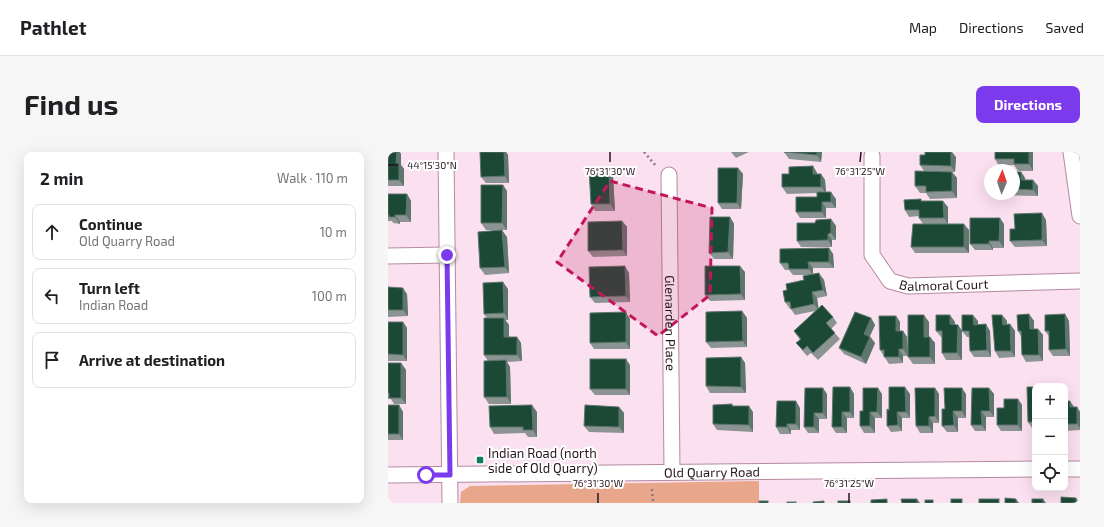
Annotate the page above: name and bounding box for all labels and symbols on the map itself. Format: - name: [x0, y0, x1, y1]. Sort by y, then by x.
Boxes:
- text: 44°15'30"N: [407, 159, 457, 171]
- north arrow: [984, 164, 1020, 200]
- text: 76°31'30"W: [585, 165, 636, 177]
- text: 76°31'25"W: [835, 165, 886, 177]
- route end: [438, 246, 456, 264]
- street label: Glenarden Place: [662, 275, 679, 371]
- street label: Balmoral Court: [897, 276, 988, 294]
- place label: Indian Road (north side of Old Quarry): [488, 445, 598, 476]
- marker: Indian Road (north side of Old Quarry): [475, 455, 485, 465]
- street label: Old Quarry Road: [664, 464, 760, 480]
- route start: [417, 466, 435, 484]
- text: 76°31'30"W: [573, 477, 624, 489]
- text: 76°31'25"W: [824, 477, 875, 489]

